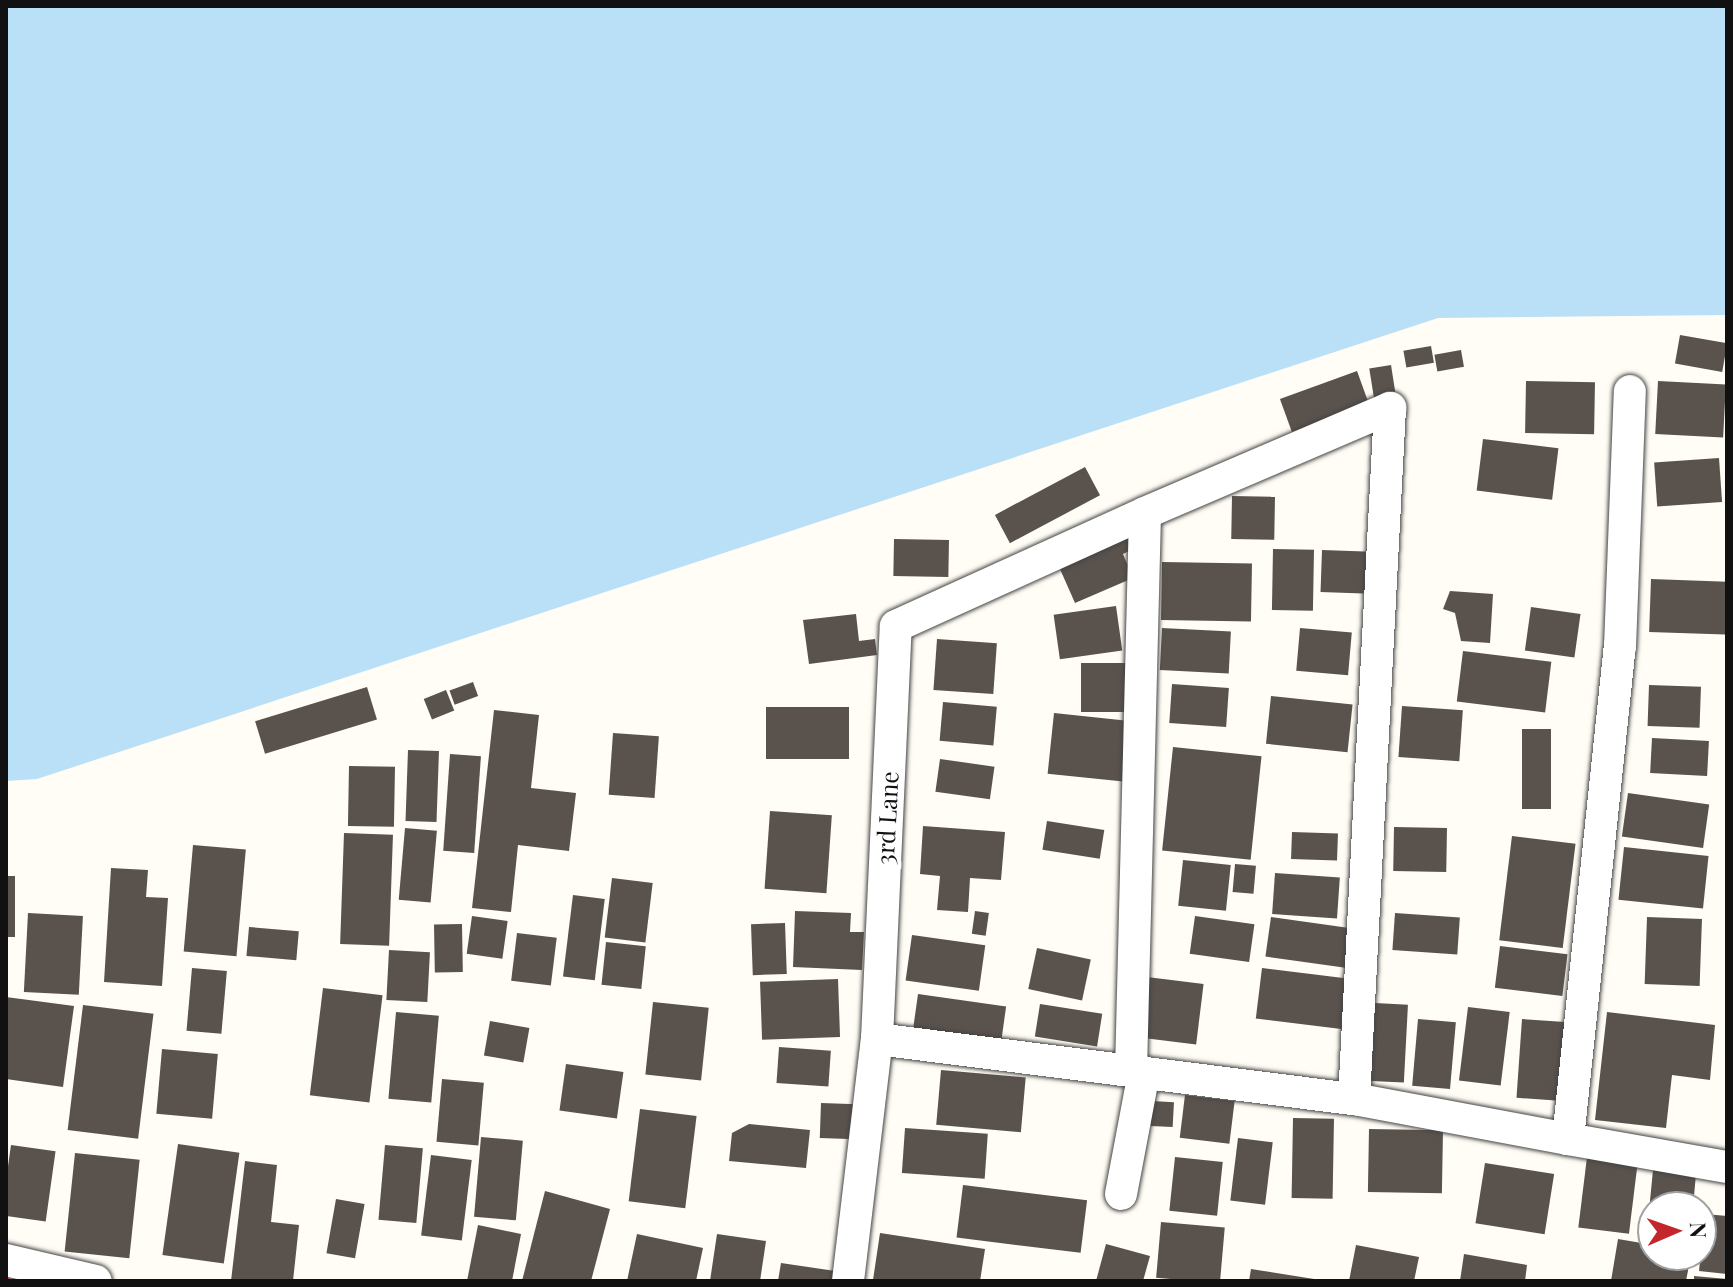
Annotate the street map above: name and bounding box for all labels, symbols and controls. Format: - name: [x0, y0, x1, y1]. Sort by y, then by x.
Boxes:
- street label: 3rd Lane: [870, 771, 904, 865]
- north arrow: [1637, 1191, 1717, 1271]
- text: N: [1684, 1222, 1714, 1239]

